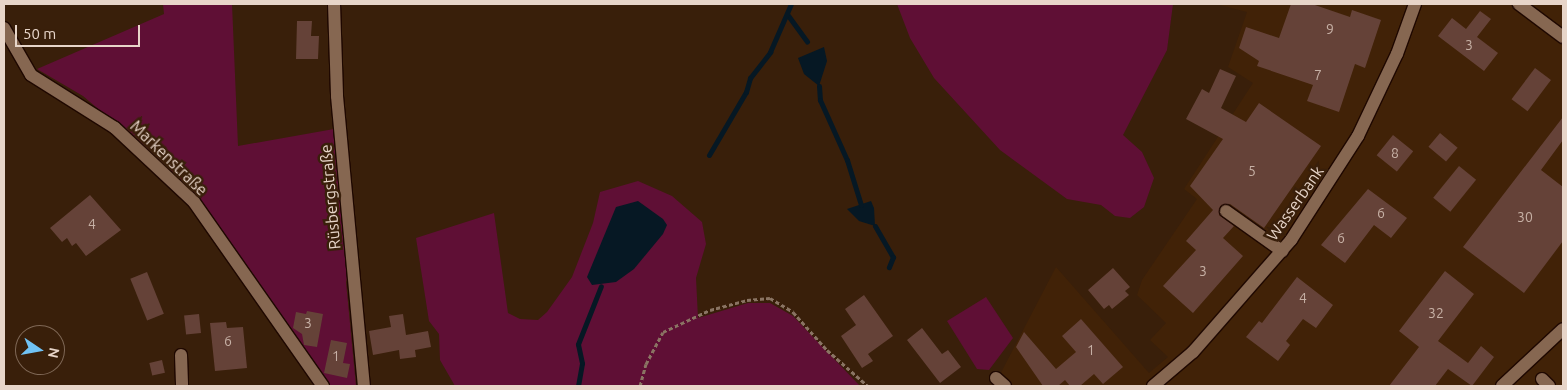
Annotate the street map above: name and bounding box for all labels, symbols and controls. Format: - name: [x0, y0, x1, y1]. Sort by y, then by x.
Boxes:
- scale bar: [18, 15, 142, 47]
- house number: 9: [1326, 21, 1334, 37]
- text: 50 m: [23, 25, 56, 42]
- house number: 3: [1465, 37, 1473, 53]
- house number: 7: [1314, 67, 1322, 83]
- street label: Markenstraße: [126, 116, 212, 200]
- street label: Rüsbergstraße: [316, 144, 344, 250]
- house number: 8: [1391, 145, 1399, 161]
- street label: Wasserbank: [1262, 162, 1328, 244]
- house number: 5: [1248, 163, 1256, 179]
- house number: 6: [1377, 205, 1385, 221]
- house number: 30: [1517, 209, 1533, 225]
- house number: 4: [88, 216, 96, 232]
- house number: 6: [1337, 230, 1345, 246]
- house number: 3: [1199, 263, 1207, 279]
- house number: 4: [1299, 290, 1307, 306]
- house number: 32: [1428, 305, 1444, 321]
- house number: 3: [304, 315, 312, 331]
- north arrow: [15, 325, 65, 375]
- house number: 6: [224, 333, 232, 349]
- house number: 1: [1087, 342, 1095, 358]
- text: N: [45, 346, 63, 360]
- house number: 1: [332, 348, 340, 364]

